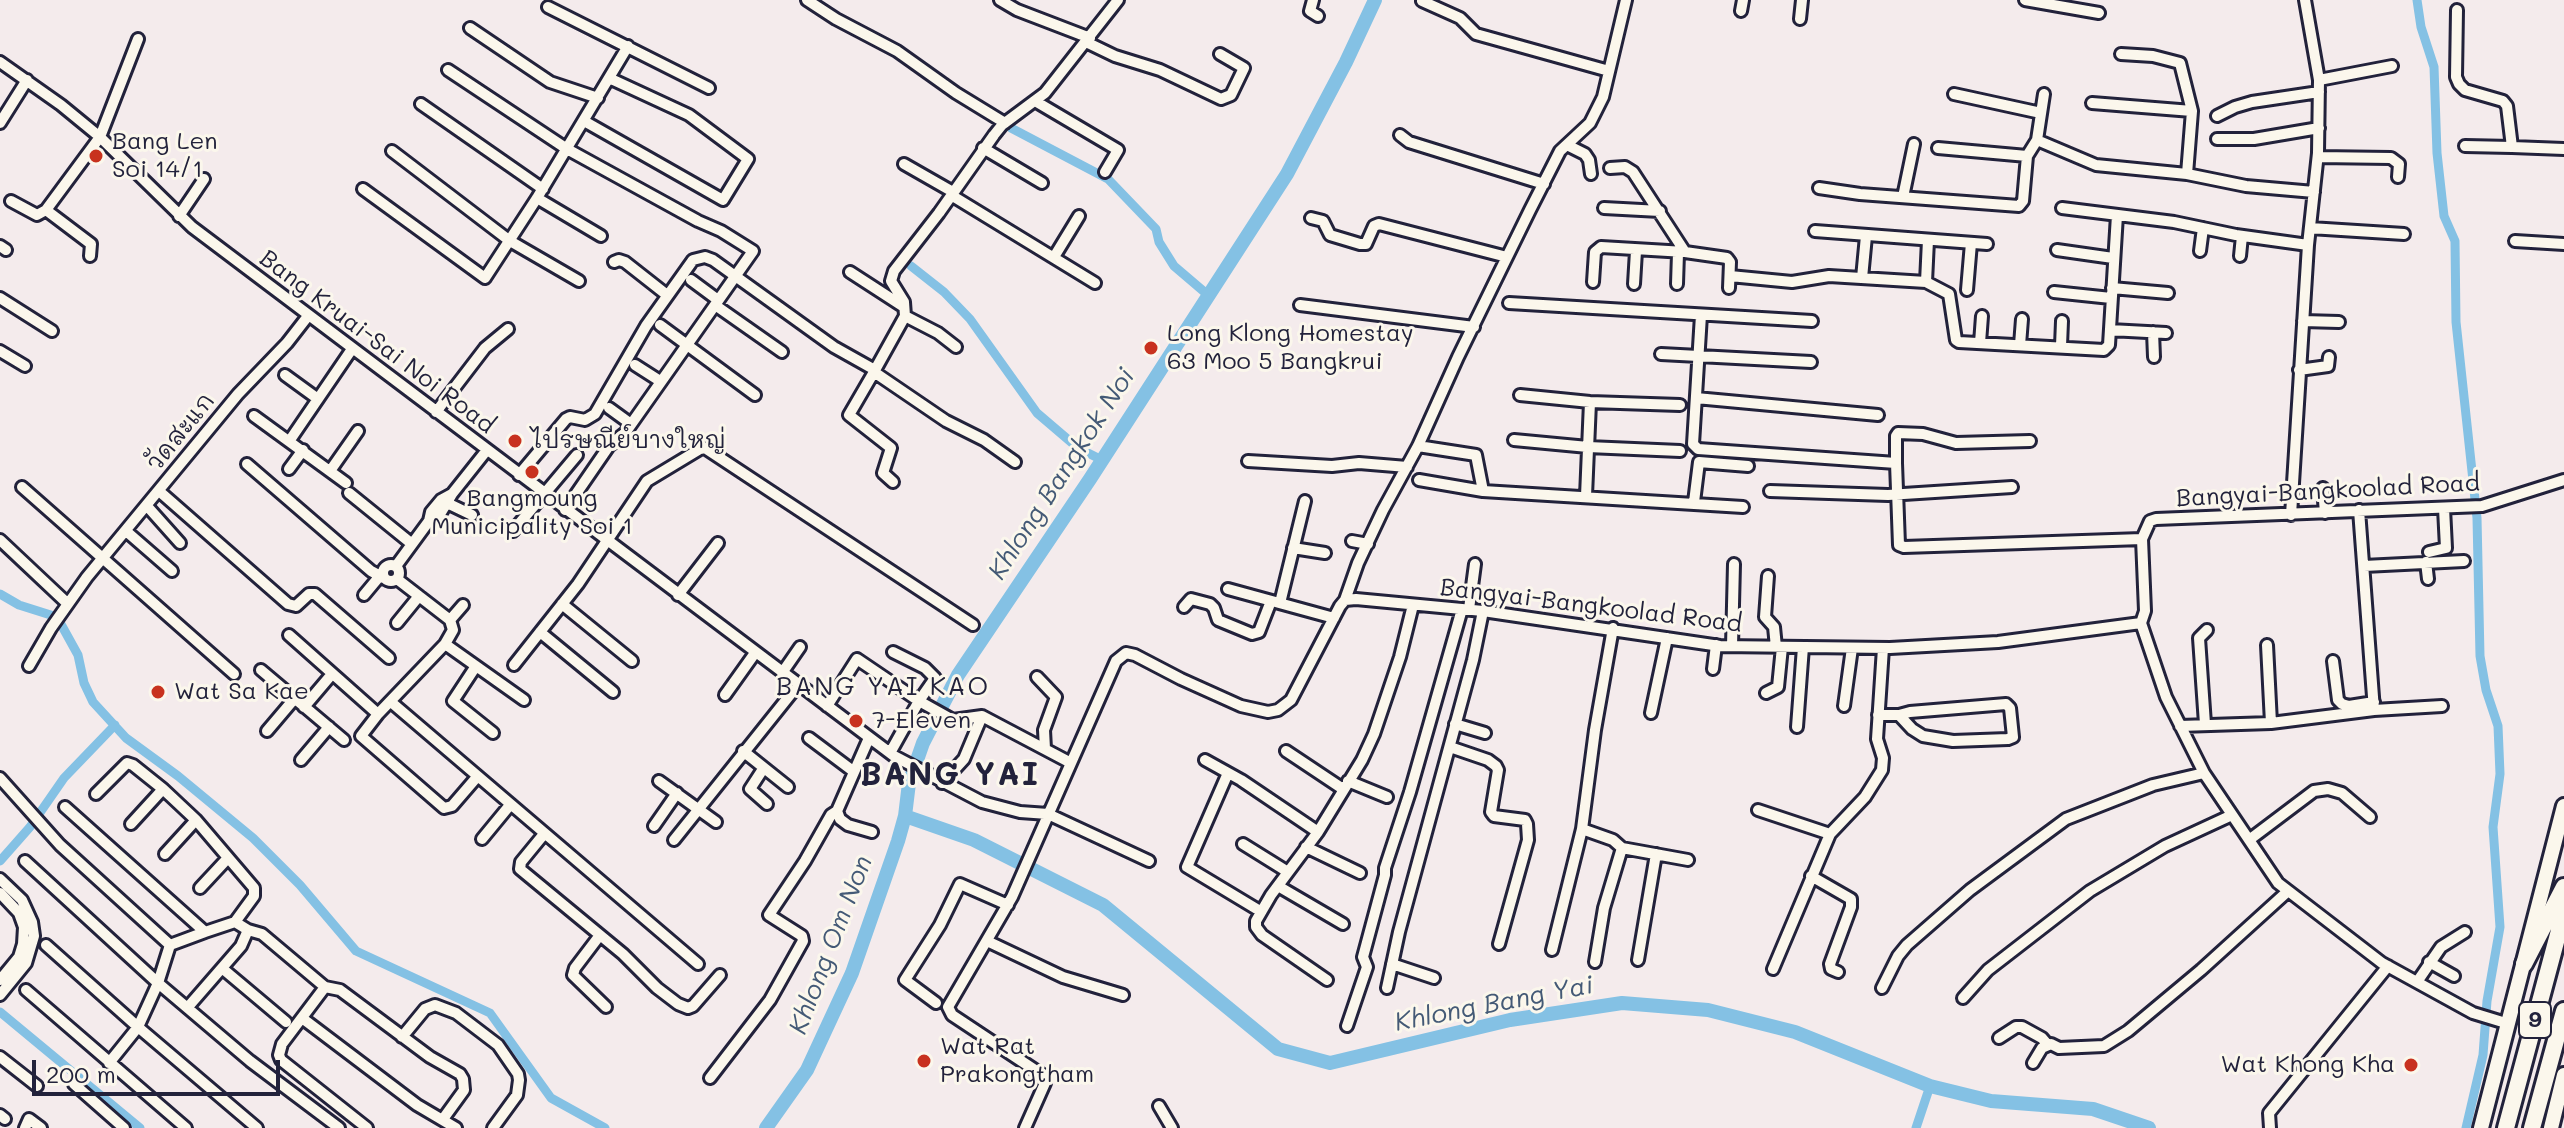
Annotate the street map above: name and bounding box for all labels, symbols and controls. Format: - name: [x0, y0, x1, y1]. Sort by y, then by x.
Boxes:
- place label: Bang Len Soi 14/1: [112, 128, 218, 184]
- marker: Bang Len Soi 14/1: [87, 147, 105, 165]
- street label: Bang Kruai-Sai Noi Road: [254, 244, 500, 440]
- place label: Long Klong Homestay 63 Moo 5 Bangkrui: [1167, 320, 1414, 376]
- marker: Long Klong Homestay 63 Moo 5 Bangkrui: [1142, 339, 1160, 357]
- water label: Khlong Bangkok Noi: [982, 362, 1142, 586]
- street label: วัดสะแก: [141, 387, 221, 477]
- place label: ไปรษณีย์บางใหญ่: [531, 427, 726, 455]
- marker: ไปรษณีย์บางใหญ่: [506, 432, 524, 450]
- marker: Bangmoung Municipality Soi 1: [523, 463, 541, 481]
- street label: Bangyai-Bangkoolad Road: [2175, 469, 2481, 513]
- place label: Bangmoung Municipality Soi 1: [431, 485, 633, 541]
- street label: Bangyai-Bangkoolad Road: [1438, 573, 1744, 639]
- district label: BANG YAI KAO: [776, 671, 990, 703]
- place label: Wat Sa Kae: [174, 678, 309, 706]
- marker: Wat Sa Kae: [149, 683, 167, 701]
- place label: 7-Eleven: [872, 707, 971, 735]
- marker: 7-Eleven: [847, 712, 865, 730]
- district label: BANG YAI: [860, 756, 1040, 794]
- water label: Khlong Om Non: [783, 851, 879, 1039]
- water label: Khlong Bang Yai: [1392, 969, 1596, 1039]
- road number: 9: [2519, 1002, 2551, 1038]
- place label: Wat Rat Prakongtham: [940, 1033, 1094, 1089]
- scale bar: [36, 1044, 284, 1094]
- place label: Wat Khong Kha: [2220, 1051, 2395, 1079]
- marker: Wat Rat Prakongtham: [915, 1052, 933, 1070]
- marker: Wat Khong Kha: [2402, 1056, 2420, 1074]
- text: 200 m: [46, 1058, 116, 1089]

